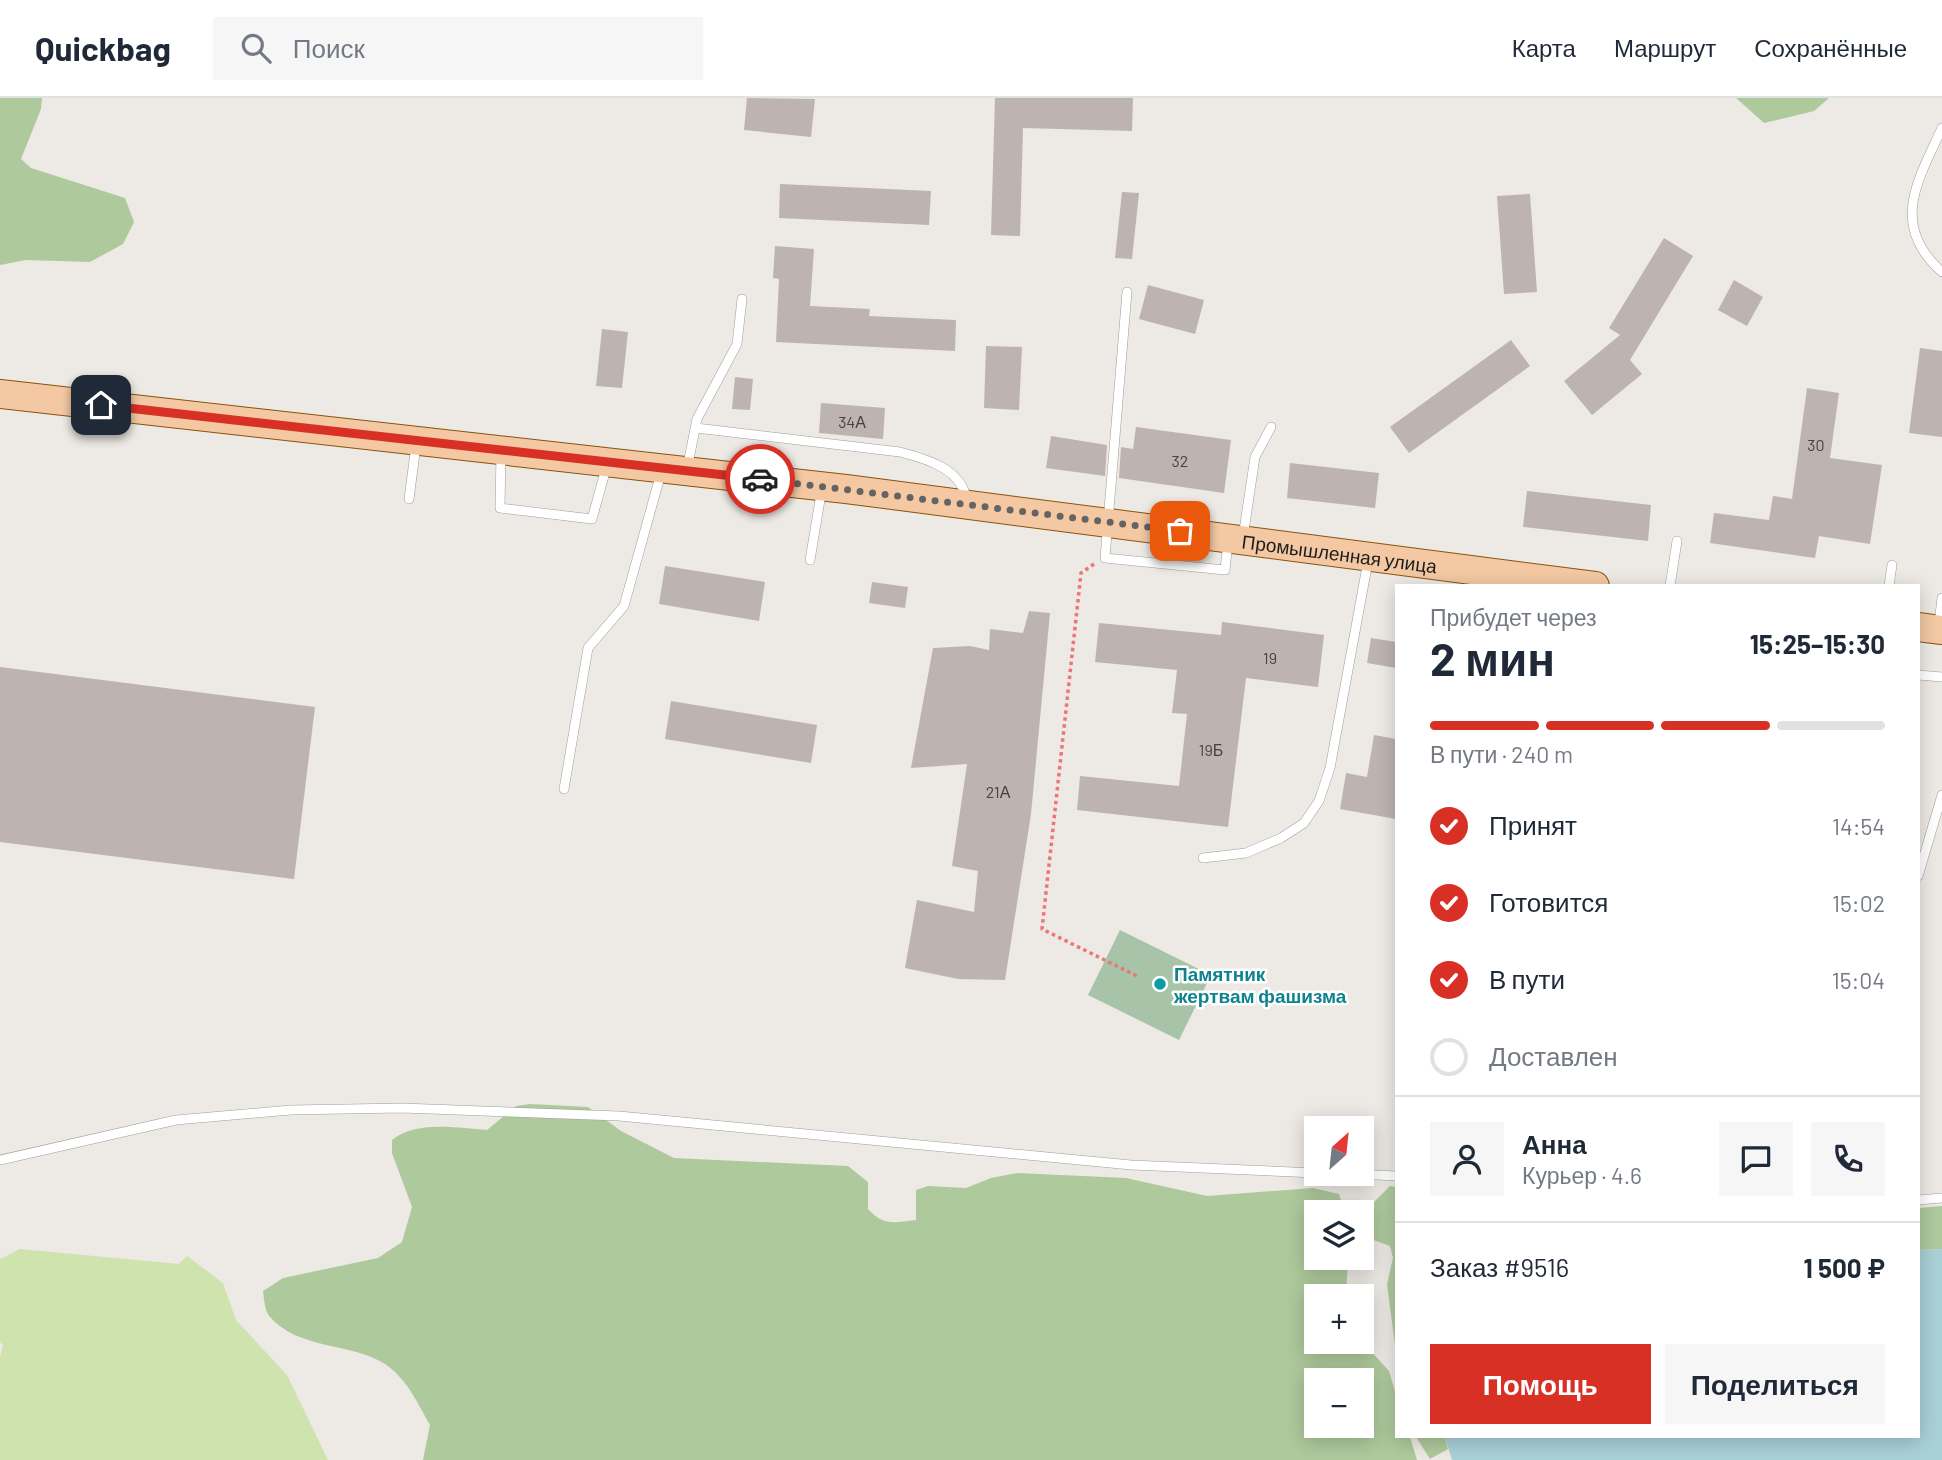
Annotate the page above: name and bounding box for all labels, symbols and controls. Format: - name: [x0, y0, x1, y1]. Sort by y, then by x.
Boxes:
- search box: [213, 17, 703, 80]
- text: Quickbag: [35, 28, 171, 68]
- icon: search: [237, 29, 275, 67]
- text: Поиск: [293, 32, 365, 63]
- text: Карта: [1512, 33, 1576, 62]
- text: Маршрут: [1614, 33, 1716, 62]
- text: Сохранённые: [1754, 33, 1907, 62]
- pin: [71, 375, 131, 435]
- icon: home: [82, 386, 120, 424]
- house number: 34А: [838, 412, 866, 431]
- house number: 30: [1807, 435, 1825, 454]
- courier: [725, 444, 795, 514]
- house number: 32: [1172, 451, 1188, 470]
- icon: car: [741, 460, 779, 498]
- pin: [1150, 501, 1210, 561]
- icon: bag: [1161, 512, 1199, 550]
- street label: Промышленная улица: [1241, 529, 1439, 577]
- text: Прибудет через: [1430, 603, 1597, 631]
- text: 15:25–15:30: [1750, 628, 1885, 659]
- text: 2 мин: [1430, 630, 1555, 685]
- house number: 19: [1263, 648, 1277, 667]
- house number: 19Б: [1199, 740, 1223, 759]
- text: В пути · 240 m: [1430, 740, 1573, 768]
- house number: 21А: [986, 782, 1011, 801]
- icon: check: [1430, 807, 1468, 845]
- text: Принят: [1489, 809, 1577, 840]
- text: 14:54: [1832, 812, 1885, 840]
- icon: check: [1430, 884, 1468, 922]
- text: Готовится: [1489, 886, 1608, 917]
- text: 15:02: [1832, 889, 1885, 917]
- icon: check: [1430, 961, 1468, 999]
- place label: Памятник жертвам фашизма: [1173, 962, 1347, 1007]
- text: В пути: [1489, 963, 1565, 994]
- text: 15:04: [1832, 966, 1885, 994]
- marker: Памятник жертвам фашизма: [1152, 976, 1168, 992]
- text: Доставлен: [1489, 1040, 1618, 1071]
- north arrow: [1304, 1116, 1374, 1186]
- map controls: [1304, 1116, 1374, 1438]
- button: person: [1430, 1122, 1504, 1196]
- button: chat: [1719, 1122, 1793, 1196]
- button: phone: [1811, 1122, 1885, 1196]
- text: Анна: [1522, 1128, 1587, 1159]
- text: Курьер · 4.6: [1522, 1161, 1642, 1189]
- button: layers: [1304, 1200, 1374, 1270]
- text: Заказ #9516: [1430, 1251, 1569, 1282]
- text: 1 500 ₽: [1804, 1252, 1885, 1283]
- button: +: [1304, 1284, 1374, 1354]
- button: Помощь: [1430, 1344, 1651, 1424]
- button: Поделиться: [1665, 1344, 1885, 1424]
- button: −: [1304, 1368, 1374, 1438]

